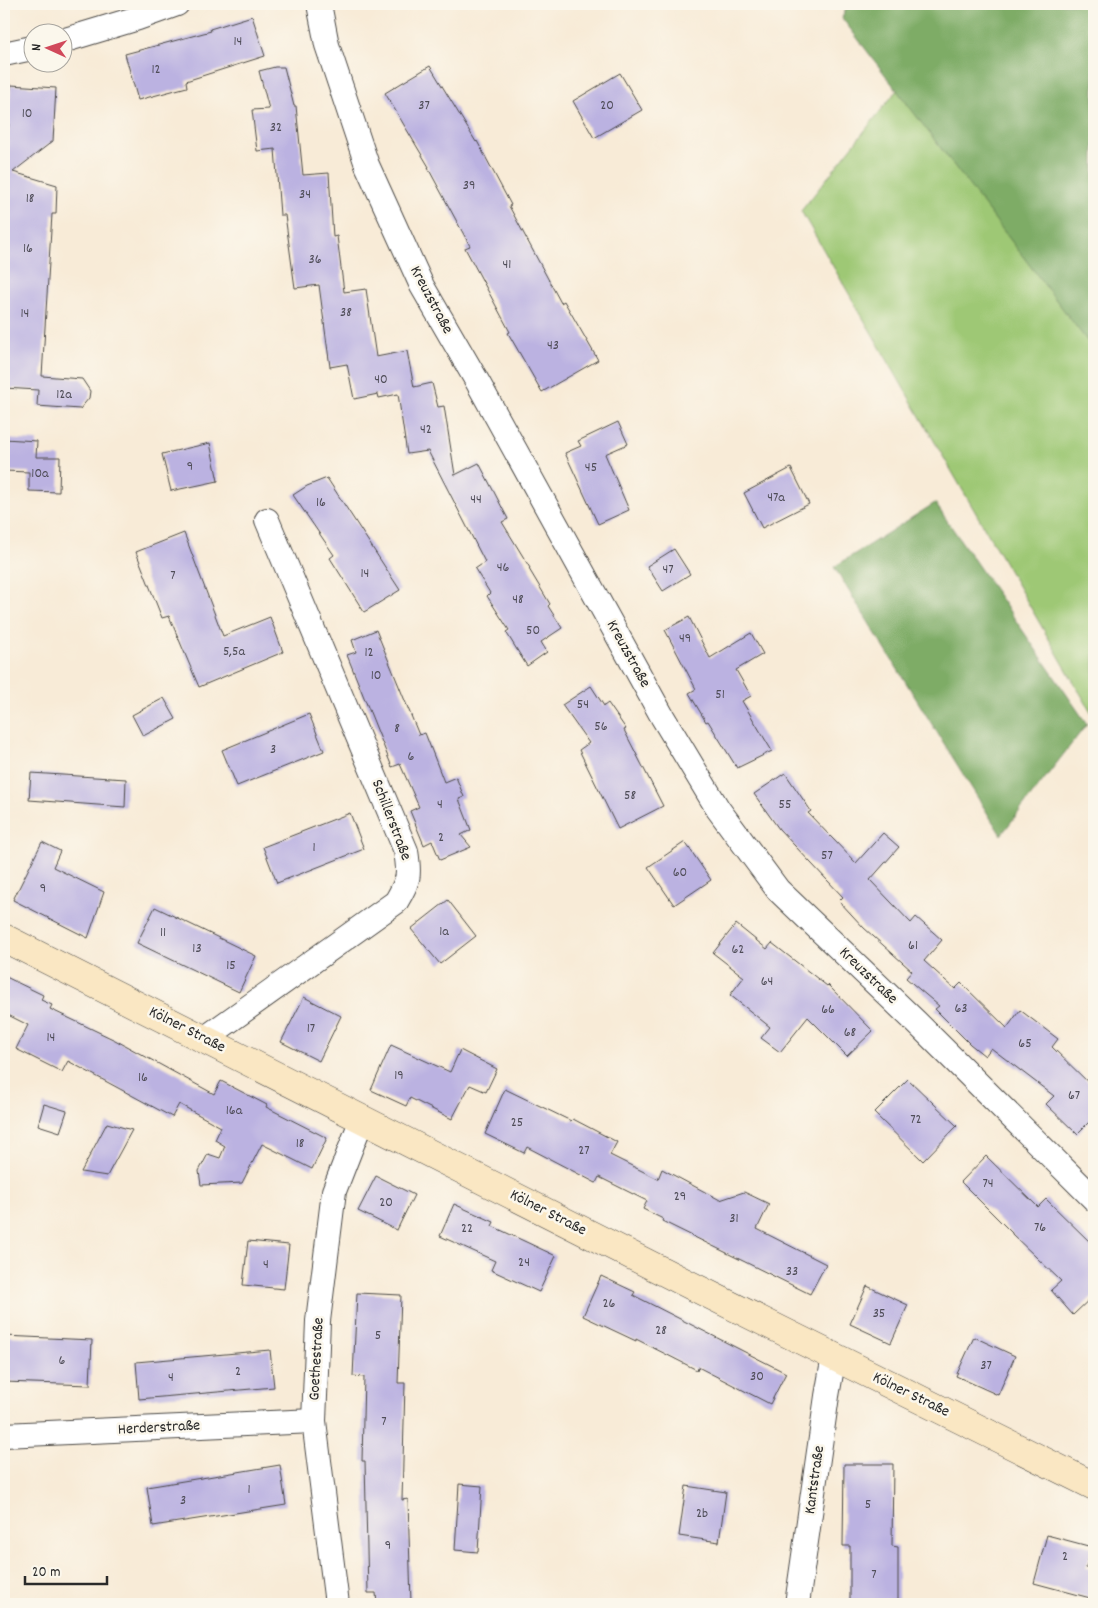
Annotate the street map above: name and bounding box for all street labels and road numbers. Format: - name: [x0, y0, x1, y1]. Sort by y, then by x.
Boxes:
- street label: Kreuzstraße: [403, 262, 459, 338]
- street label: Kreuzstraße: [600, 616, 656, 692]
- street label: Schillerstraße: [365, 776, 417, 864]
- street label: Kreuzstraße: [833, 942, 903, 1010]
- street label: Kölner Straße: [145, 1001, 229, 1059]
- street label: Kölner Straße: [506, 1184, 590, 1242]
- street label: Goethestraße: [303, 1317, 331, 1401]
- street label: Kölner Straße: [868, 1366, 954, 1424]
- street label: Herderstraße: [117, 1414, 201, 1442]
- street label: Kantstraße: [799, 1444, 831, 1516]

